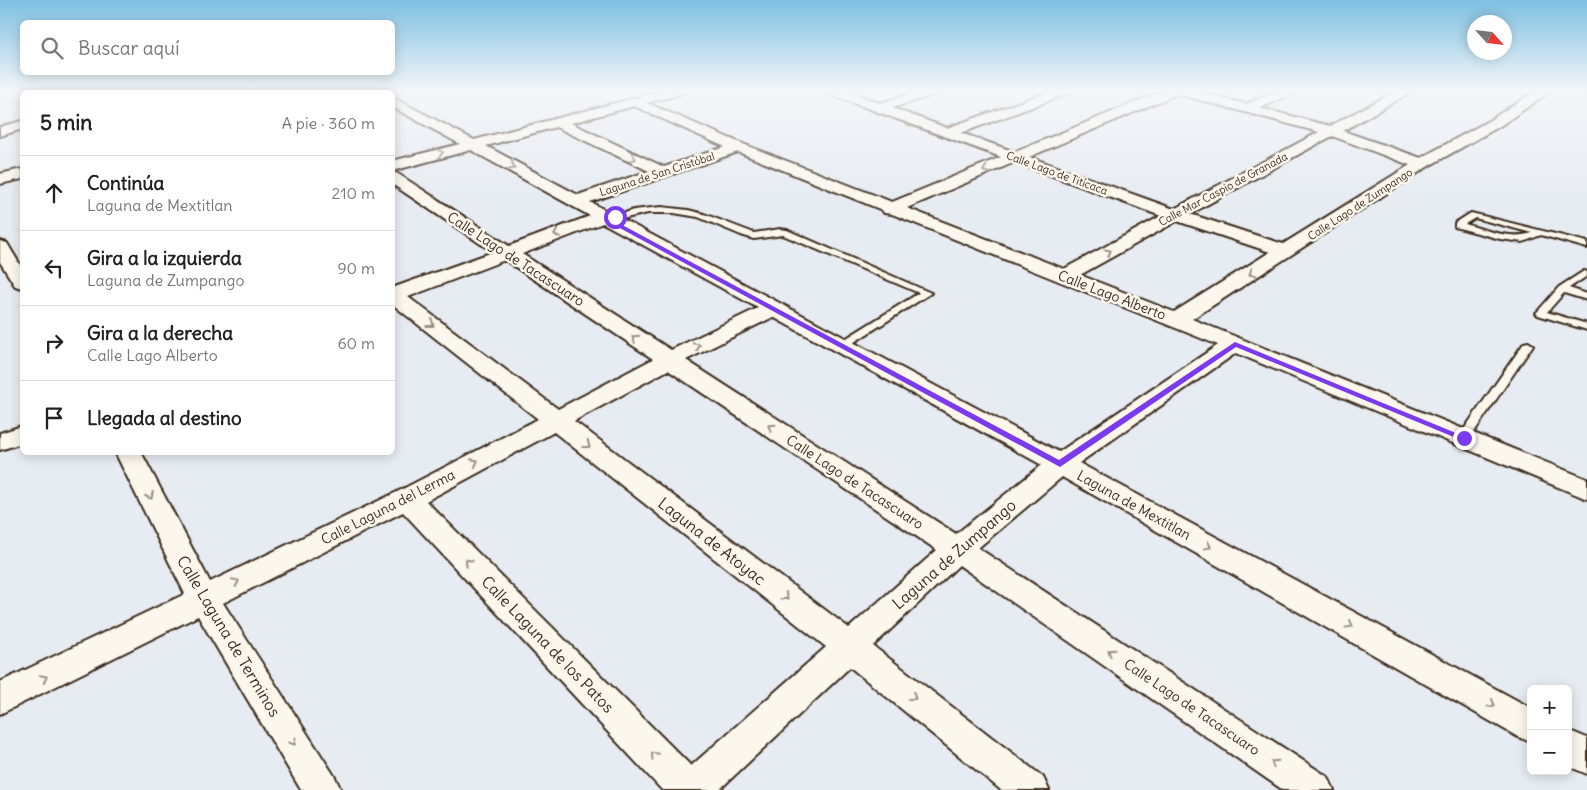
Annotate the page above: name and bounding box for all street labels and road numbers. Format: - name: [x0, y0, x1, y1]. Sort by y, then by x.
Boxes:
- street label: Calle Lago de Titicaca: [1004, 148, 1110, 198]
- street label: Laguna de San Cristóbal: [598, 149, 716, 199]
- street label: Calle Mar Caspio de Granada: [1156, 149, 1290, 229]
- street label: Calle Lago de Zumpango: [1305, 165, 1415, 243]
- street label: Calle Lago de Tacascuaro: [444, 208, 588, 310]
- street label: Calle Lago Alberto: [1055, 266, 1169, 324]
- street label: Calle Lago de Tacascuaro: [783, 431, 927, 533]
- street label: Calle Laguna del Lerma: [318, 465, 458, 549]
- street label: Laguna de Mextitlan: [1074, 466, 1194, 544]
- street label: Laguna de Atoyac: [654, 493, 770, 589]
- street label: Laguna de Zumpango: [888, 495, 1020, 613]
- street label: Calle Laguna de Terminos: [173, 552, 285, 720]
- street label: Calle Laguna de los Patos: [477, 571, 619, 717]
- street label: Calle Lago de Tacascuaro: [1121, 655, 1264, 759]

